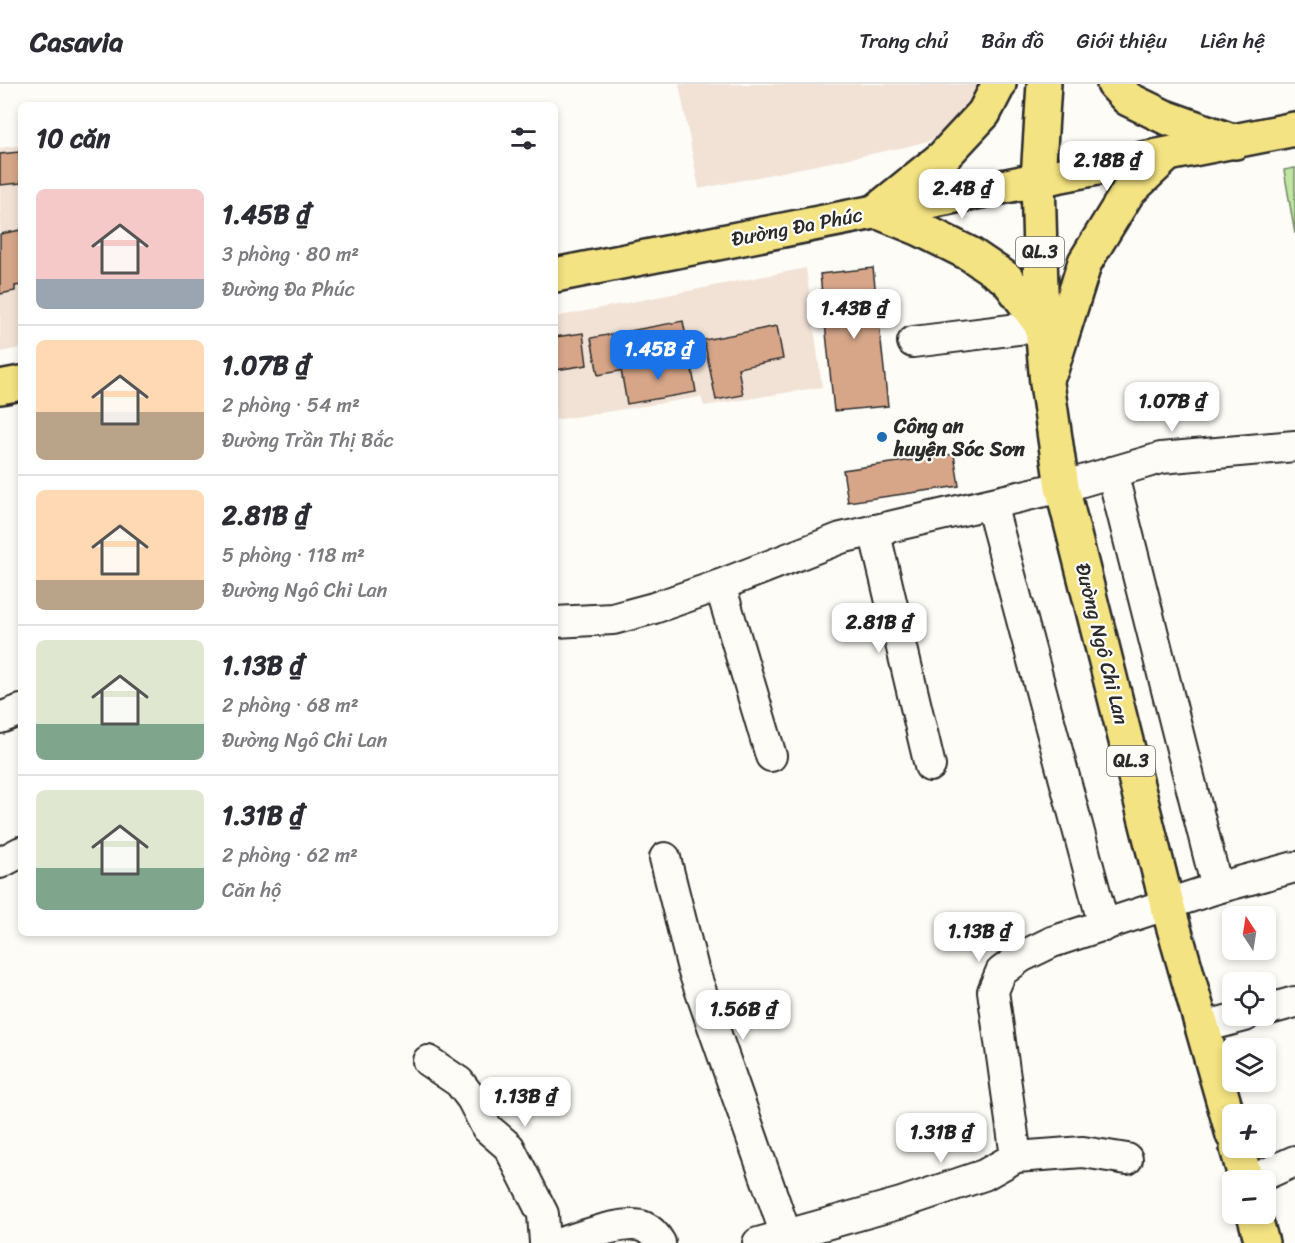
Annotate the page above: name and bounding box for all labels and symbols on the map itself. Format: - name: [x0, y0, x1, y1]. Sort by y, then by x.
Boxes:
- pin: 2.18B ₫: [1052, 141, 1162, 192]
- pin: 2.4B ₫: [913, 169, 1011, 220]
- street label: Đường Đa Phúc: [728, 197, 866, 257]
- road number: QL.3: [1016, 237, 1064, 267]
- pin: 1.43B ₫: [799, 289, 909, 340]
- pin: 1.45B ₫: [603, 330, 713, 381]
- pin: 1.07B ₫: [1117, 382, 1227, 433]
- place label: Công an huyện Sóc Sơn: [893, 409, 1025, 467]
- marker: Công an huyện Sóc Sơn: [875, 430, 889, 444]
- street label: Đường Ngô Chi Lan: [1065, 560, 1139, 729]
- pin: 2.81B ₫: [824, 603, 934, 654]
- road number: QL.3: [1107, 746, 1155, 776]
- north arrow: [1222, 906, 1276, 960]
- pin: 1.13B ₫: [924, 912, 1034, 963]
- pin: 1.56B ₫: [688, 990, 798, 1041]
- pin: 1.13B ₫: [470, 1077, 580, 1128]
- pin: 1.31B ₫: [886, 1113, 996, 1164]

